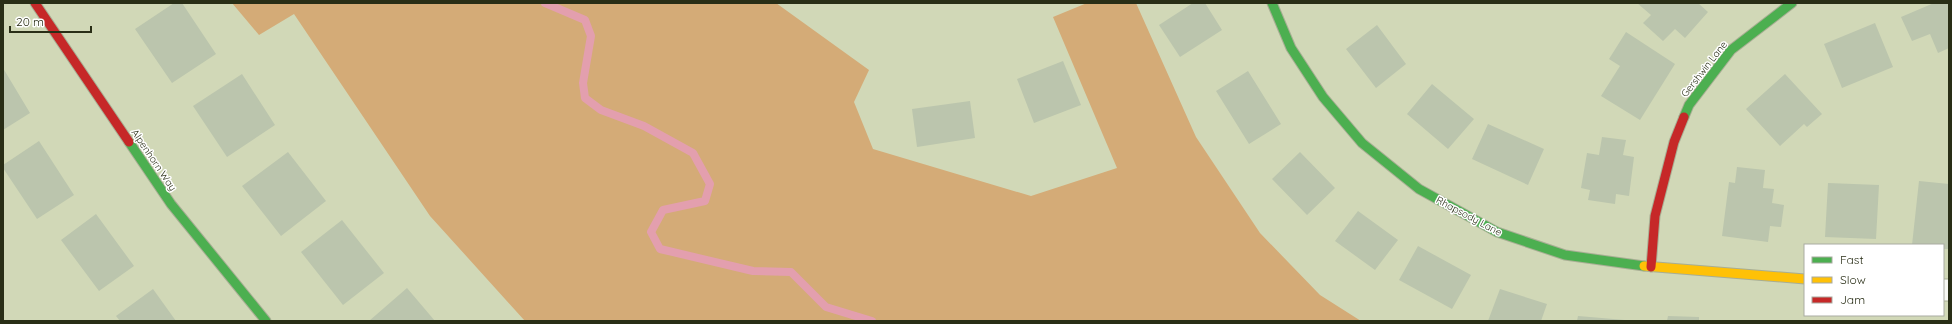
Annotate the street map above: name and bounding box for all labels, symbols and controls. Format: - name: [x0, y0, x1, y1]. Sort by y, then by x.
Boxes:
- scale bar: [10, 8, 91, 34]
- text: 20 m: [16, 14, 44, 29]
- street label: Gershwin Lane: [1678, 38, 1730, 100]
- street label: Alpenhorn Way: [129, 127, 179, 193]
- street label: Rhapsody Lane: [1434, 193, 1504, 239]
- legend: [1804, 244, 1944, 316]
- text: Fast: [1840, 252, 1864, 267]
- text: Slow: [1840, 272, 1866, 287]
- text: Jam: [1840, 292, 1865, 307]

